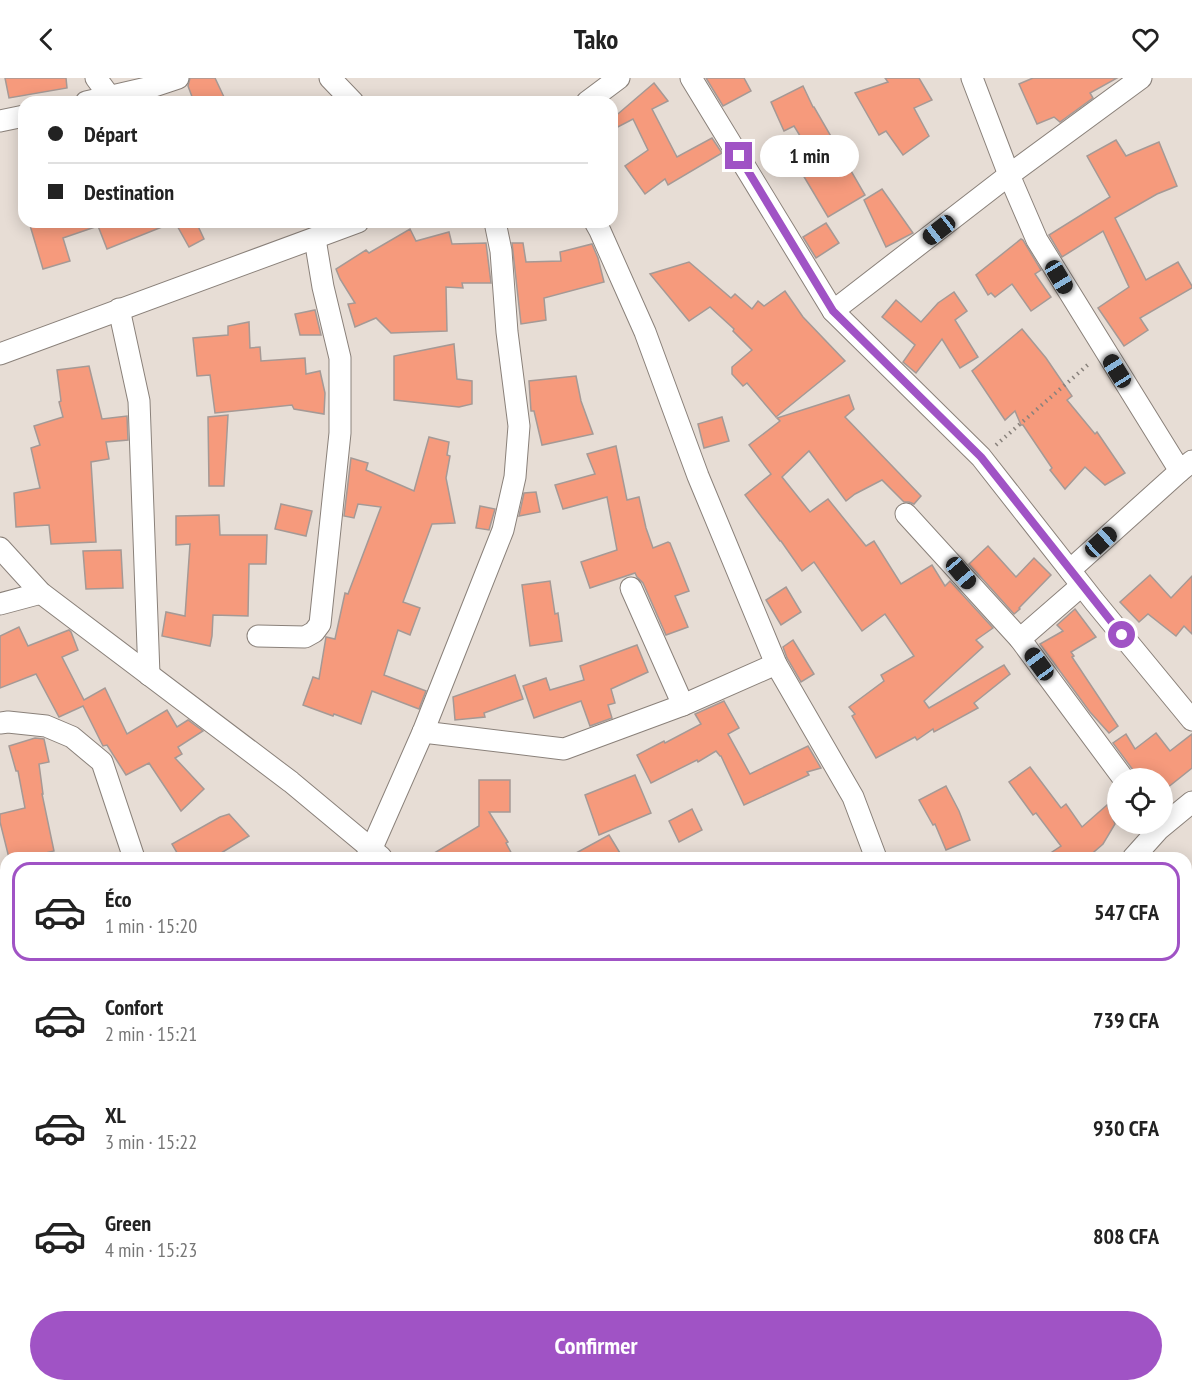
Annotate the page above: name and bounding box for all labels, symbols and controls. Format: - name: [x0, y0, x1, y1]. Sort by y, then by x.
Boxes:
- text: Tako: [574, 22, 618, 56]
- icon: back: [30, 23, 63, 56]
- icon: heart: [1129, 23, 1162, 56]
- text: Départ: [84, 120, 138, 148]
- callout: 1 min: [760, 135, 859, 177]
- route end: [725, 142, 752, 169]
- text: 1 min: [789, 143, 830, 169]
- text: Destination: [84, 178, 174, 206]
- car: [919, 212, 959, 248]
- car: [1042, 257, 1076, 297]
- car: [1100, 351, 1134, 391]
- car: [1082, 523, 1120, 561]
- car: [943, 553, 979, 593]
- route start: [1108, 621, 1135, 648]
- car: [1021, 644, 1057, 684]
- map controls: [1107, 768, 1173, 834]
- button: locate: [1107, 768, 1173, 834]
- icon: car: [33, 885, 87, 939]
- text: Éco: [105, 885, 132, 913]
- text: 547 CFA: [1094, 898, 1159, 926]
- text: 1 min · 15:20: [105, 913, 197, 939]
- icon: car: [33, 993, 87, 1047]
- text: Confort: [105, 993, 163, 1021]
- text: 739 CFA: [1093, 1006, 1159, 1034]
- text: 2 min · 15:21: [105, 1021, 197, 1047]
- icon: car: [33, 1101, 87, 1155]
- text: XL: [105, 1101, 126, 1129]
- text: 930 CFA: [1093, 1114, 1159, 1142]
- text: 3 min · 15:22: [105, 1129, 197, 1155]
- icon: car: [33, 1209, 87, 1263]
- text: Green: [105, 1209, 151, 1237]
- text: 808 CFA: [1093, 1222, 1159, 1250]
- text: 4 min · 15:23: [105, 1237, 197, 1263]
- button: Confirmer: [30, 1311, 1162, 1380]

